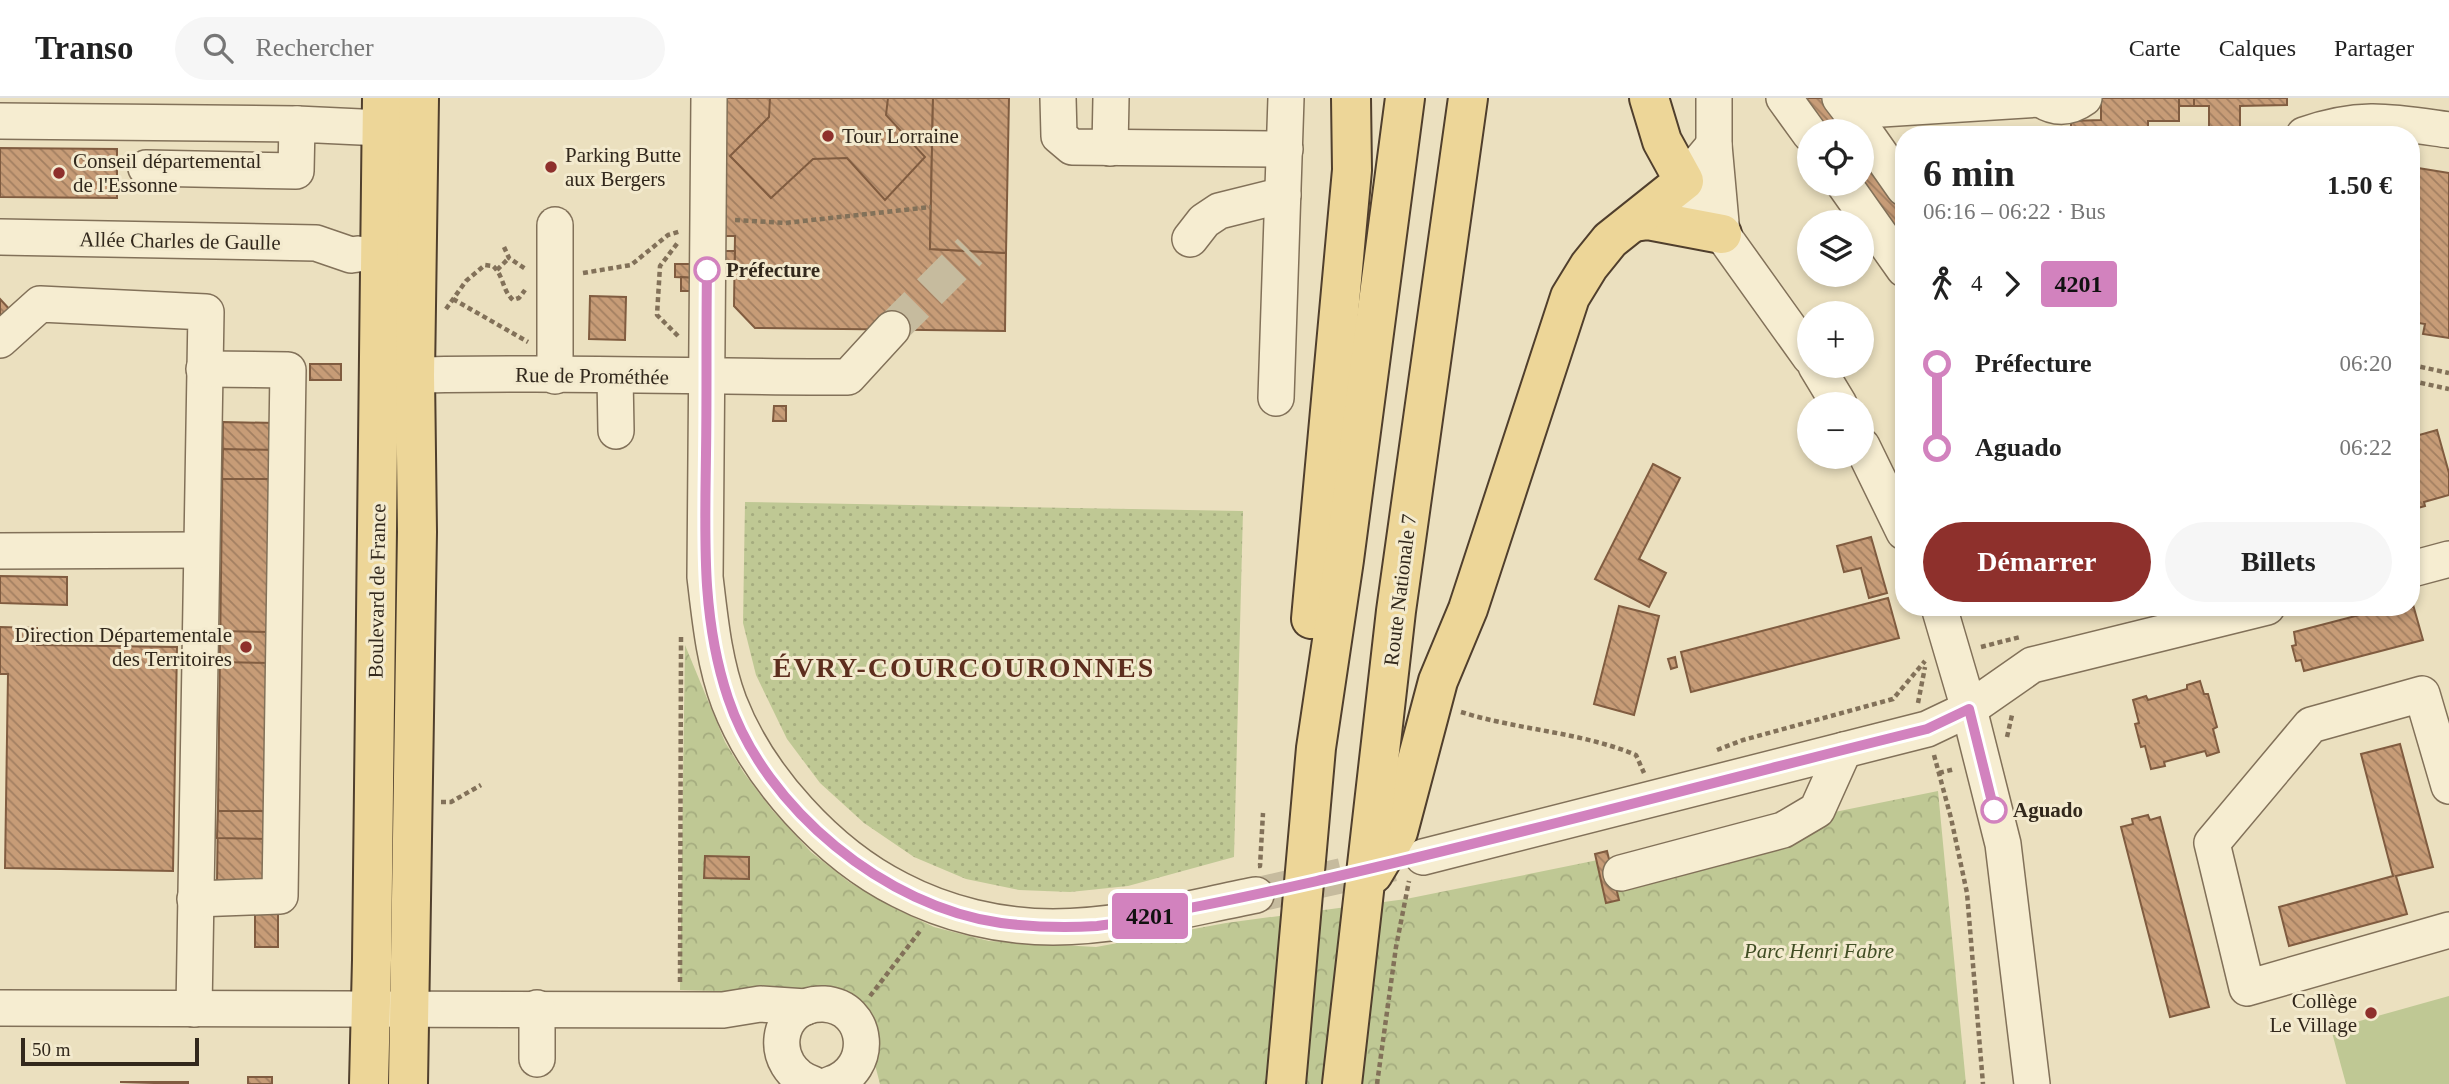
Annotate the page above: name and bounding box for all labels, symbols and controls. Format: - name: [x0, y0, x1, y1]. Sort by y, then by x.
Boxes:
- search box: [175, 17, 665, 80]
- icon: search: [199, 29, 237, 67]
- text: Transo: [35, 30, 133, 66]
- text: Rechercher: [255, 33, 374, 62]
- text: Carte: [2129, 35, 2181, 61]
- text: Calques: [2219, 35, 2296, 61]
- text: Partager: [2334, 35, 2414, 61]
- map controls: [1797, 119, 1874, 469]
- button: locate: [1797, 119, 1874, 196]
- place label: Tour Lorraine: [842, 124, 959, 148]
- marker: Tour Lorraine: [820, 128, 836, 144]
- place label: Parking Butte aux Bergers: [565, 143, 681, 191]
- place label: Conseil départemental de l'Essonne: [73, 149, 262, 197]
- text: 6 min: [1923, 152, 2015, 194]
- marker: Parking Butte aux Bergers: [543, 159, 559, 175]
- marker: Conseil départemental de l'Essonne: [51, 165, 67, 181]
- text: 1.50 €: [2327, 171, 2392, 200]
- text: 06:16 – 06:22 · Bus: [1923, 199, 2106, 224]
- button: layers: [1797, 210, 1874, 287]
- street label: Allée Charles de Gaulle: [79, 227, 281, 255]
- marker: Préfecture: [694, 257, 720, 283]
- place label: Préfecture: [726, 258, 820, 282]
- icon: walk: [1923, 265, 1961, 303]
- icon: forward: [1993, 265, 2031, 303]
- text: 4: [1971, 271, 1983, 296]
- text: 4201: [2055, 271, 2103, 297]
- button: +: [1797, 301, 1874, 378]
- text: Préfecture: [1975, 349, 2091, 378]
- text: 06:20: [2340, 351, 2392, 376]
- street label: Rue de Prométhée: [515, 363, 669, 389]
- button: −: [1797, 392, 1874, 469]
- text: Aguado: [1975, 433, 2062, 462]
- text: 06:22: [2340, 435, 2392, 460]
- street label: Boulevard de France: [363, 503, 391, 679]
- street label: Route Nationale 7: [1379, 513, 1421, 667]
- button: Démarrer: [1923, 522, 2151, 602]
- button: Billets: [2165, 522, 2392, 602]
- place label: Direction Départementale des Territoires: [15, 623, 232, 671]
- marker: Direction Départementale des Territoires: [238, 639, 254, 655]
- district label: ÉVRY-COURCOURONNES: [773, 652, 1155, 683]
- marker: Aguado: [1981, 797, 2007, 823]
- place label: Aguado: [2013, 798, 2083, 822]
- line badge: 4201: [1101, 893, 1199, 939]
- text: 4201: [1126, 903, 1174, 929]
- park label: Parc Henri Fabre: [1743, 939, 1894, 963]
- place label: Collège Le Village: [2269, 989, 2357, 1037]
- marker: Collège Le Village: [2363, 1005, 2379, 1021]
- scale bar: [21, 1035, 200, 1067]
- text: 50 m: [32, 1039, 71, 1060]

